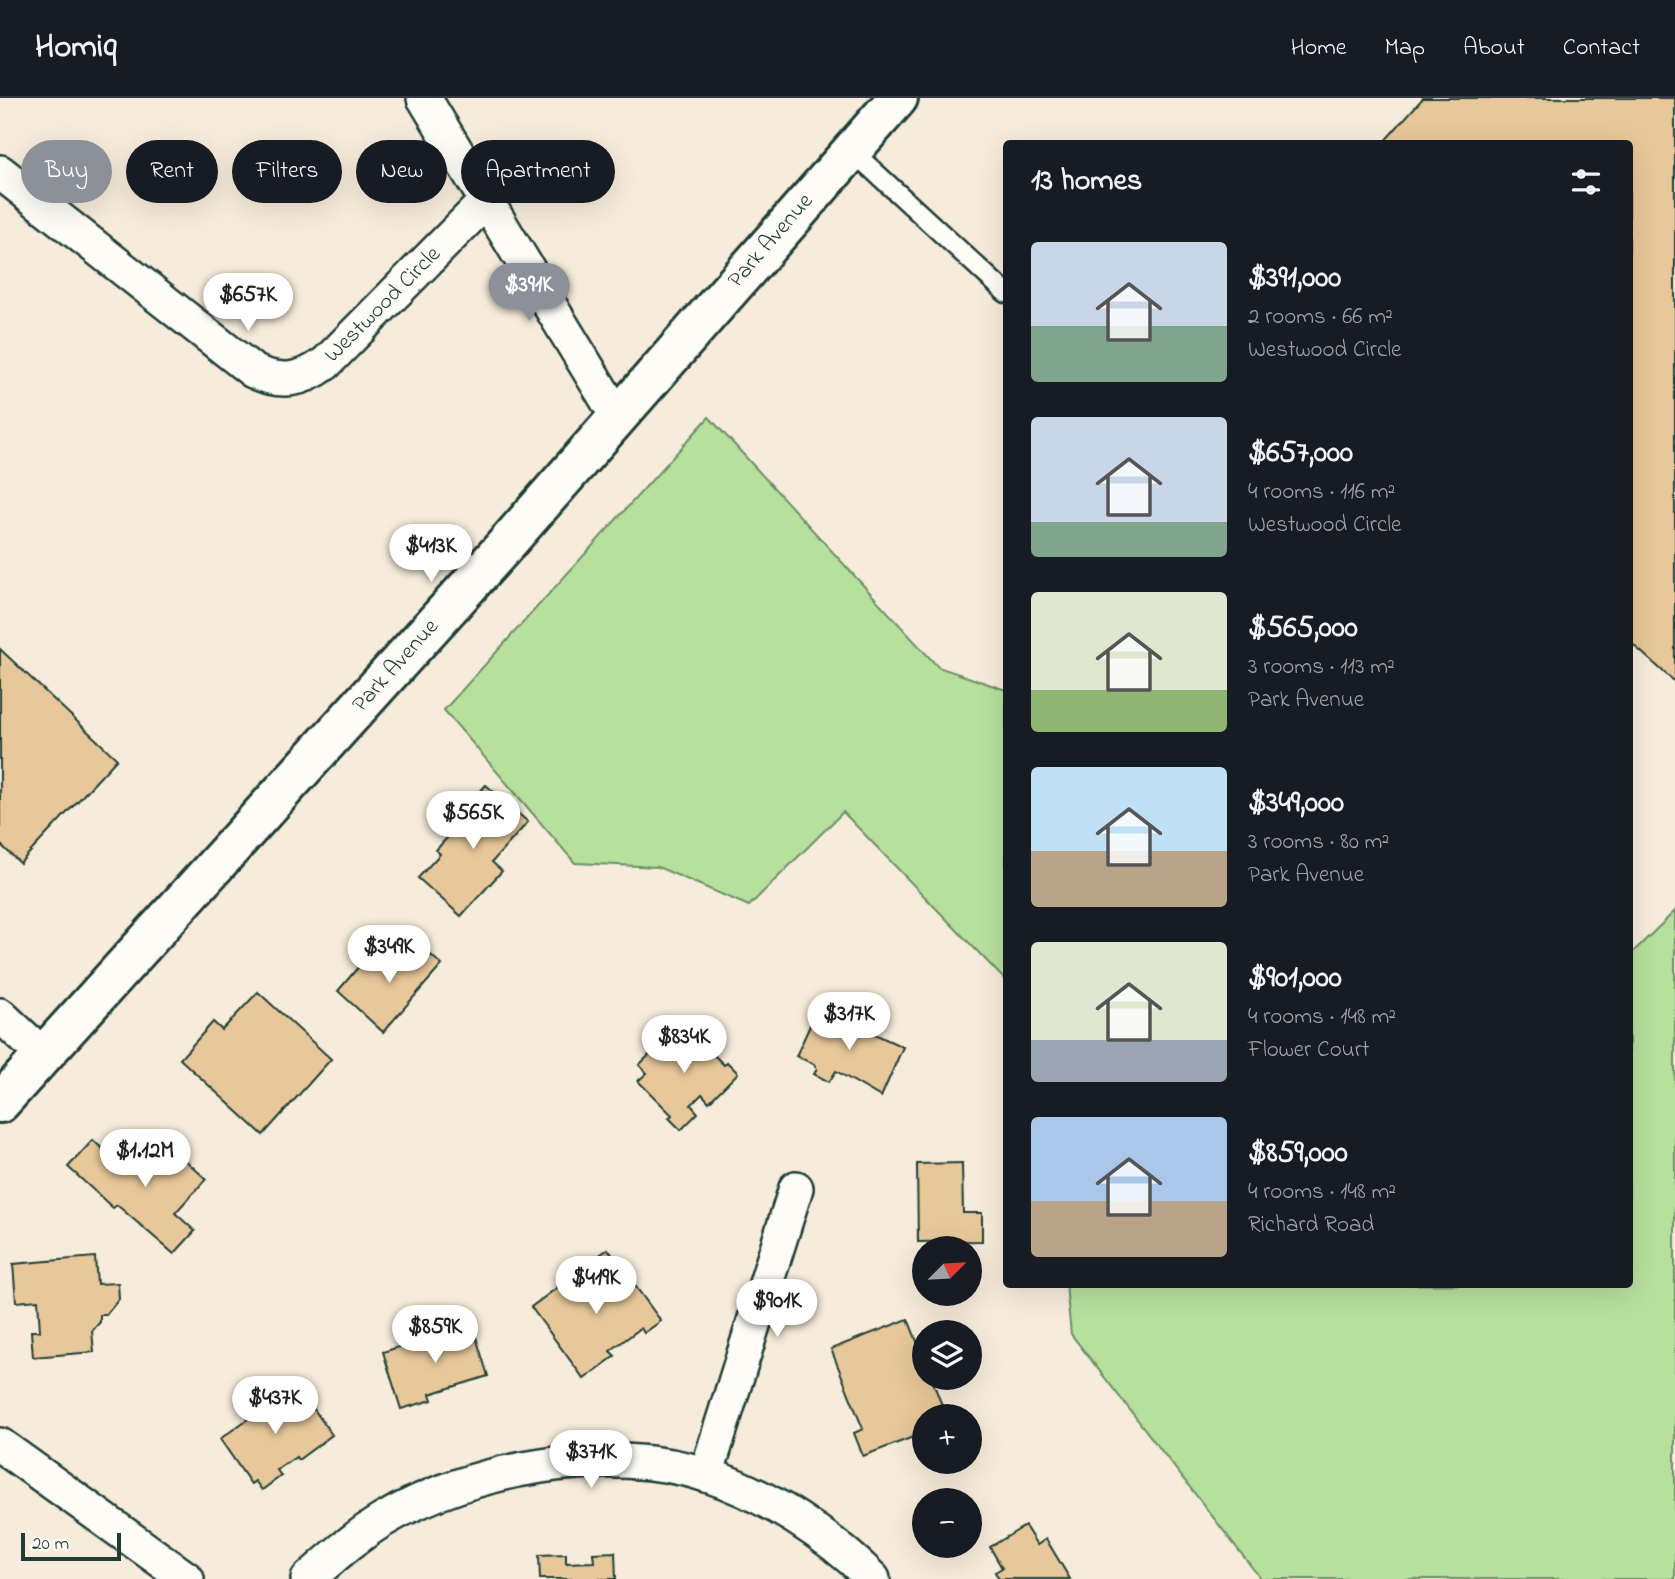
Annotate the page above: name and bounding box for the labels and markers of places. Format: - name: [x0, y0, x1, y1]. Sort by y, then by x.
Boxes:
- pin: $391K: [480, 264, 578, 323]
- pin: $657K: [199, 274, 297, 333]
- pin: $413K: [382, 524, 480, 584]
- pin: $565K: [424, 792, 522, 851]
- pin: $349K: [340, 926, 438, 985]
- pin: $317K: [800, 992, 898, 1052]
- pin: $834K: [635, 1016, 733, 1075]
- pin: $1.12M: [88, 1130, 202, 1189]
- pin: $419K: [547, 1256, 645, 1316]
- pin: $901K: [728, 1280, 826, 1339]
- pin: $859K: [386, 1306, 484, 1365]
- pin: $437K: [226, 1376, 324, 1436]
- pin: $371K: [542, 1430, 640, 1490]

